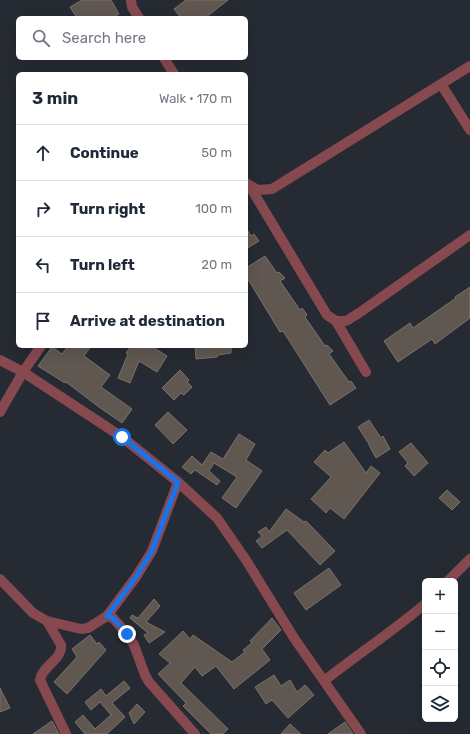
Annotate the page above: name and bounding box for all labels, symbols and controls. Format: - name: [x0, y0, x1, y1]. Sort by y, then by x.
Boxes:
- search box: [16, 16, 248, 60]
- icon: search: [30, 27, 52, 49]
- text: Search here: [62, 29, 146, 47]
- text: 3 min: [32, 88, 78, 108]
- text: Walk · 170 m: [159, 91, 232, 106]
- icon: ahead: [32, 142, 54, 164]
- text: Continue: [70, 144, 139, 162]
- text: 50 m: [201, 145, 232, 160]
- icon: right: [32, 198, 54, 220]
- text: Turn right: [70, 200, 145, 218]
- text: 100 m: [195, 201, 232, 216]
- icon: left: [32, 254, 54, 276]
- text: Turn left: [70, 256, 135, 274]
- text: 20 m: [201, 257, 232, 272]
- icon: arrive: [32, 310, 54, 332]
- text: Arrive at destination: [70, 312, 225, 330]
- route start: [113, 428, 131, 446]
- map controls: [422, 578, 458, 722]
- button: +: [422, 578, 458, 614]
- button: −: [422, 614, 458, 650]
- route end: [118, 625, 136, 643]
- button: locate: [422, 650, 458, 686]
- button: layers: [422, 686, 458, 722]

